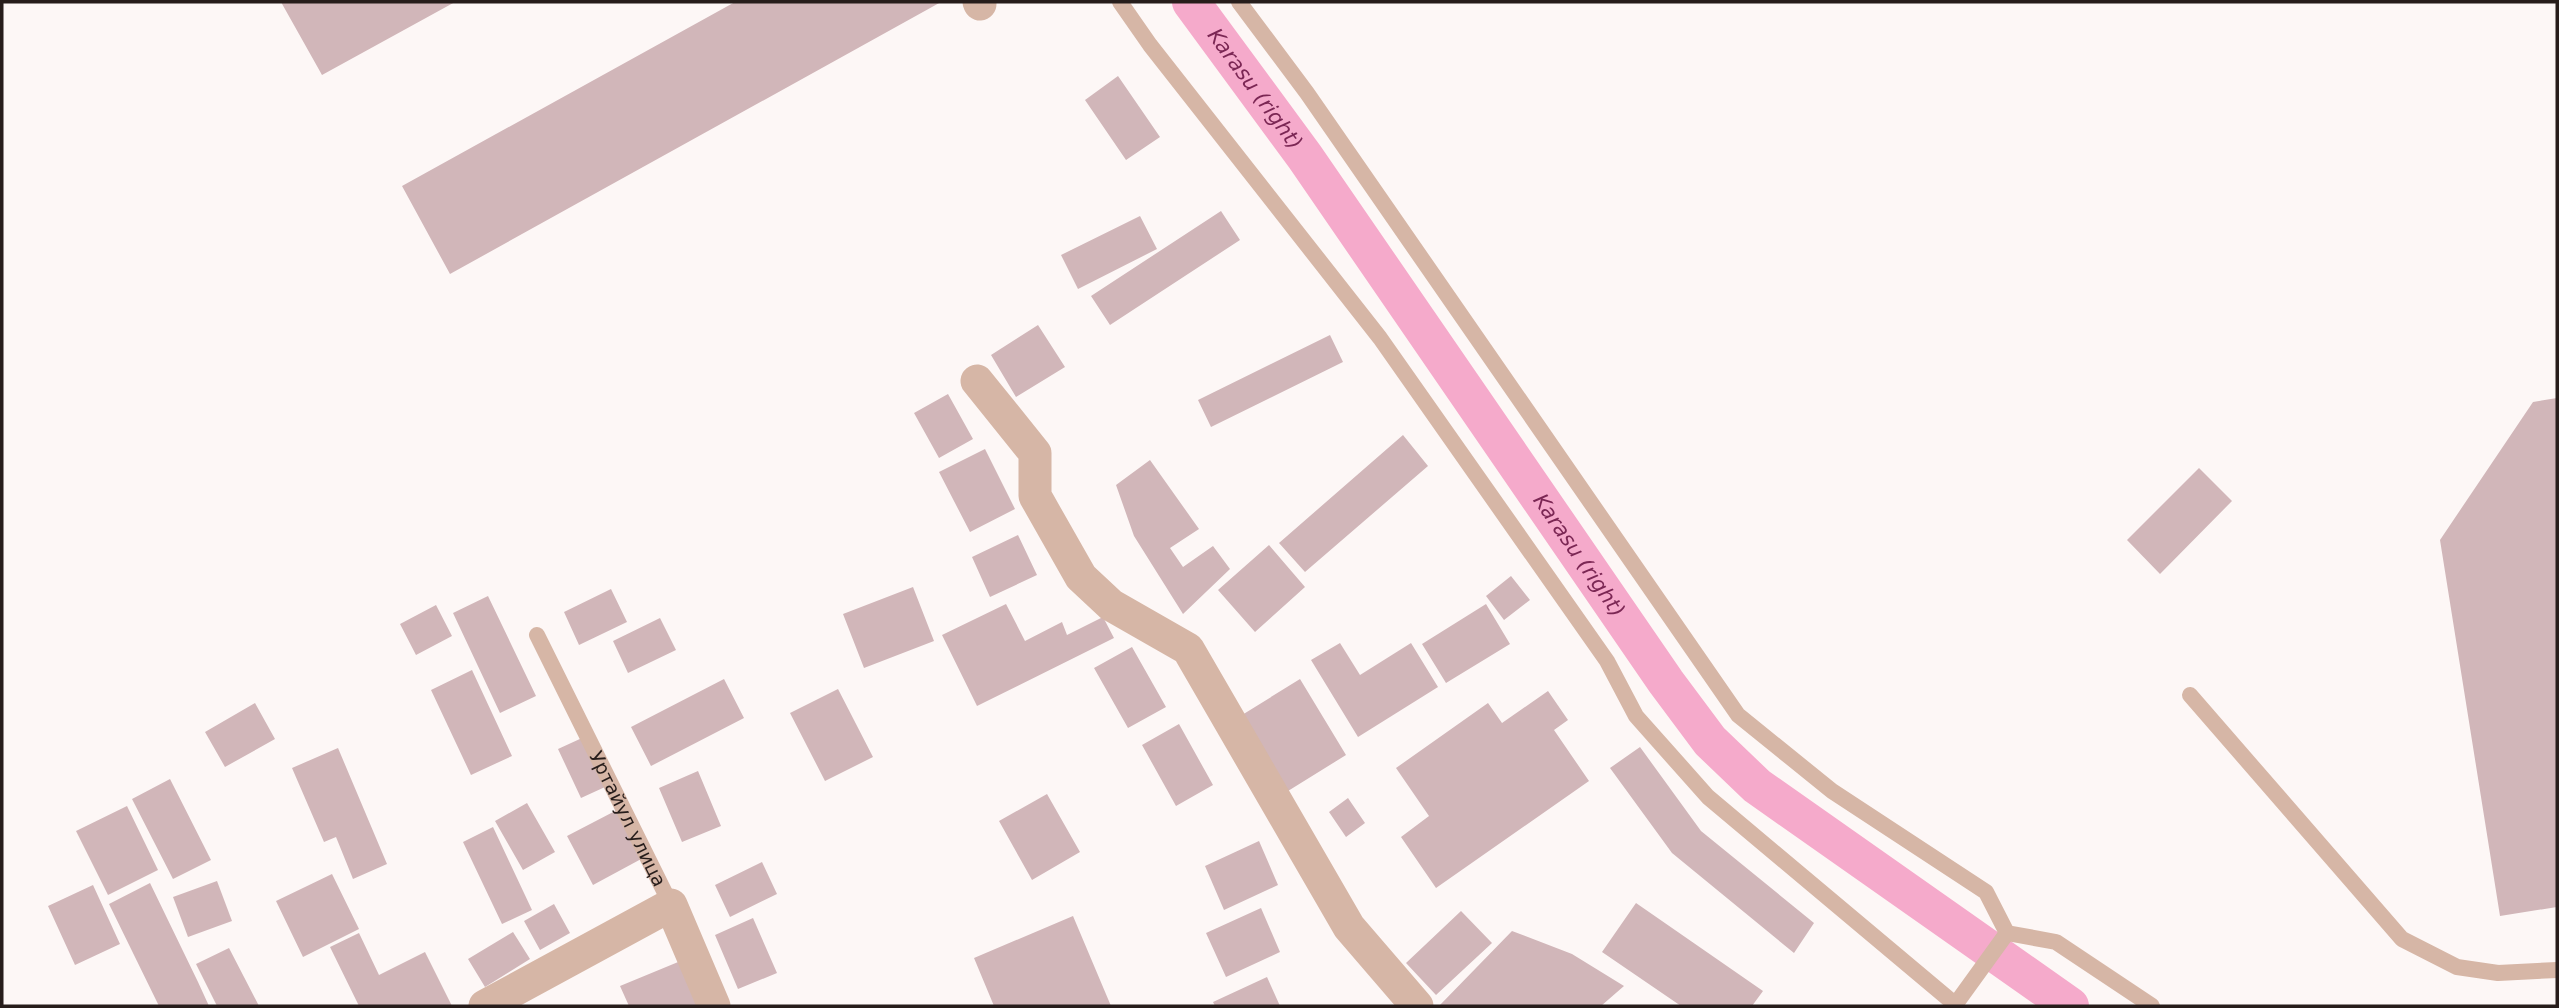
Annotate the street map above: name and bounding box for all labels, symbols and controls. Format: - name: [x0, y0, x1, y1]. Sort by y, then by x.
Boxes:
- water label: Karasu (right): [1203, 24, 1307, 154]
- water label: Karasu (right): [1528, 489, 1630, 622]
- street label: Уртайул улица: [585, 747, 671, 890]

